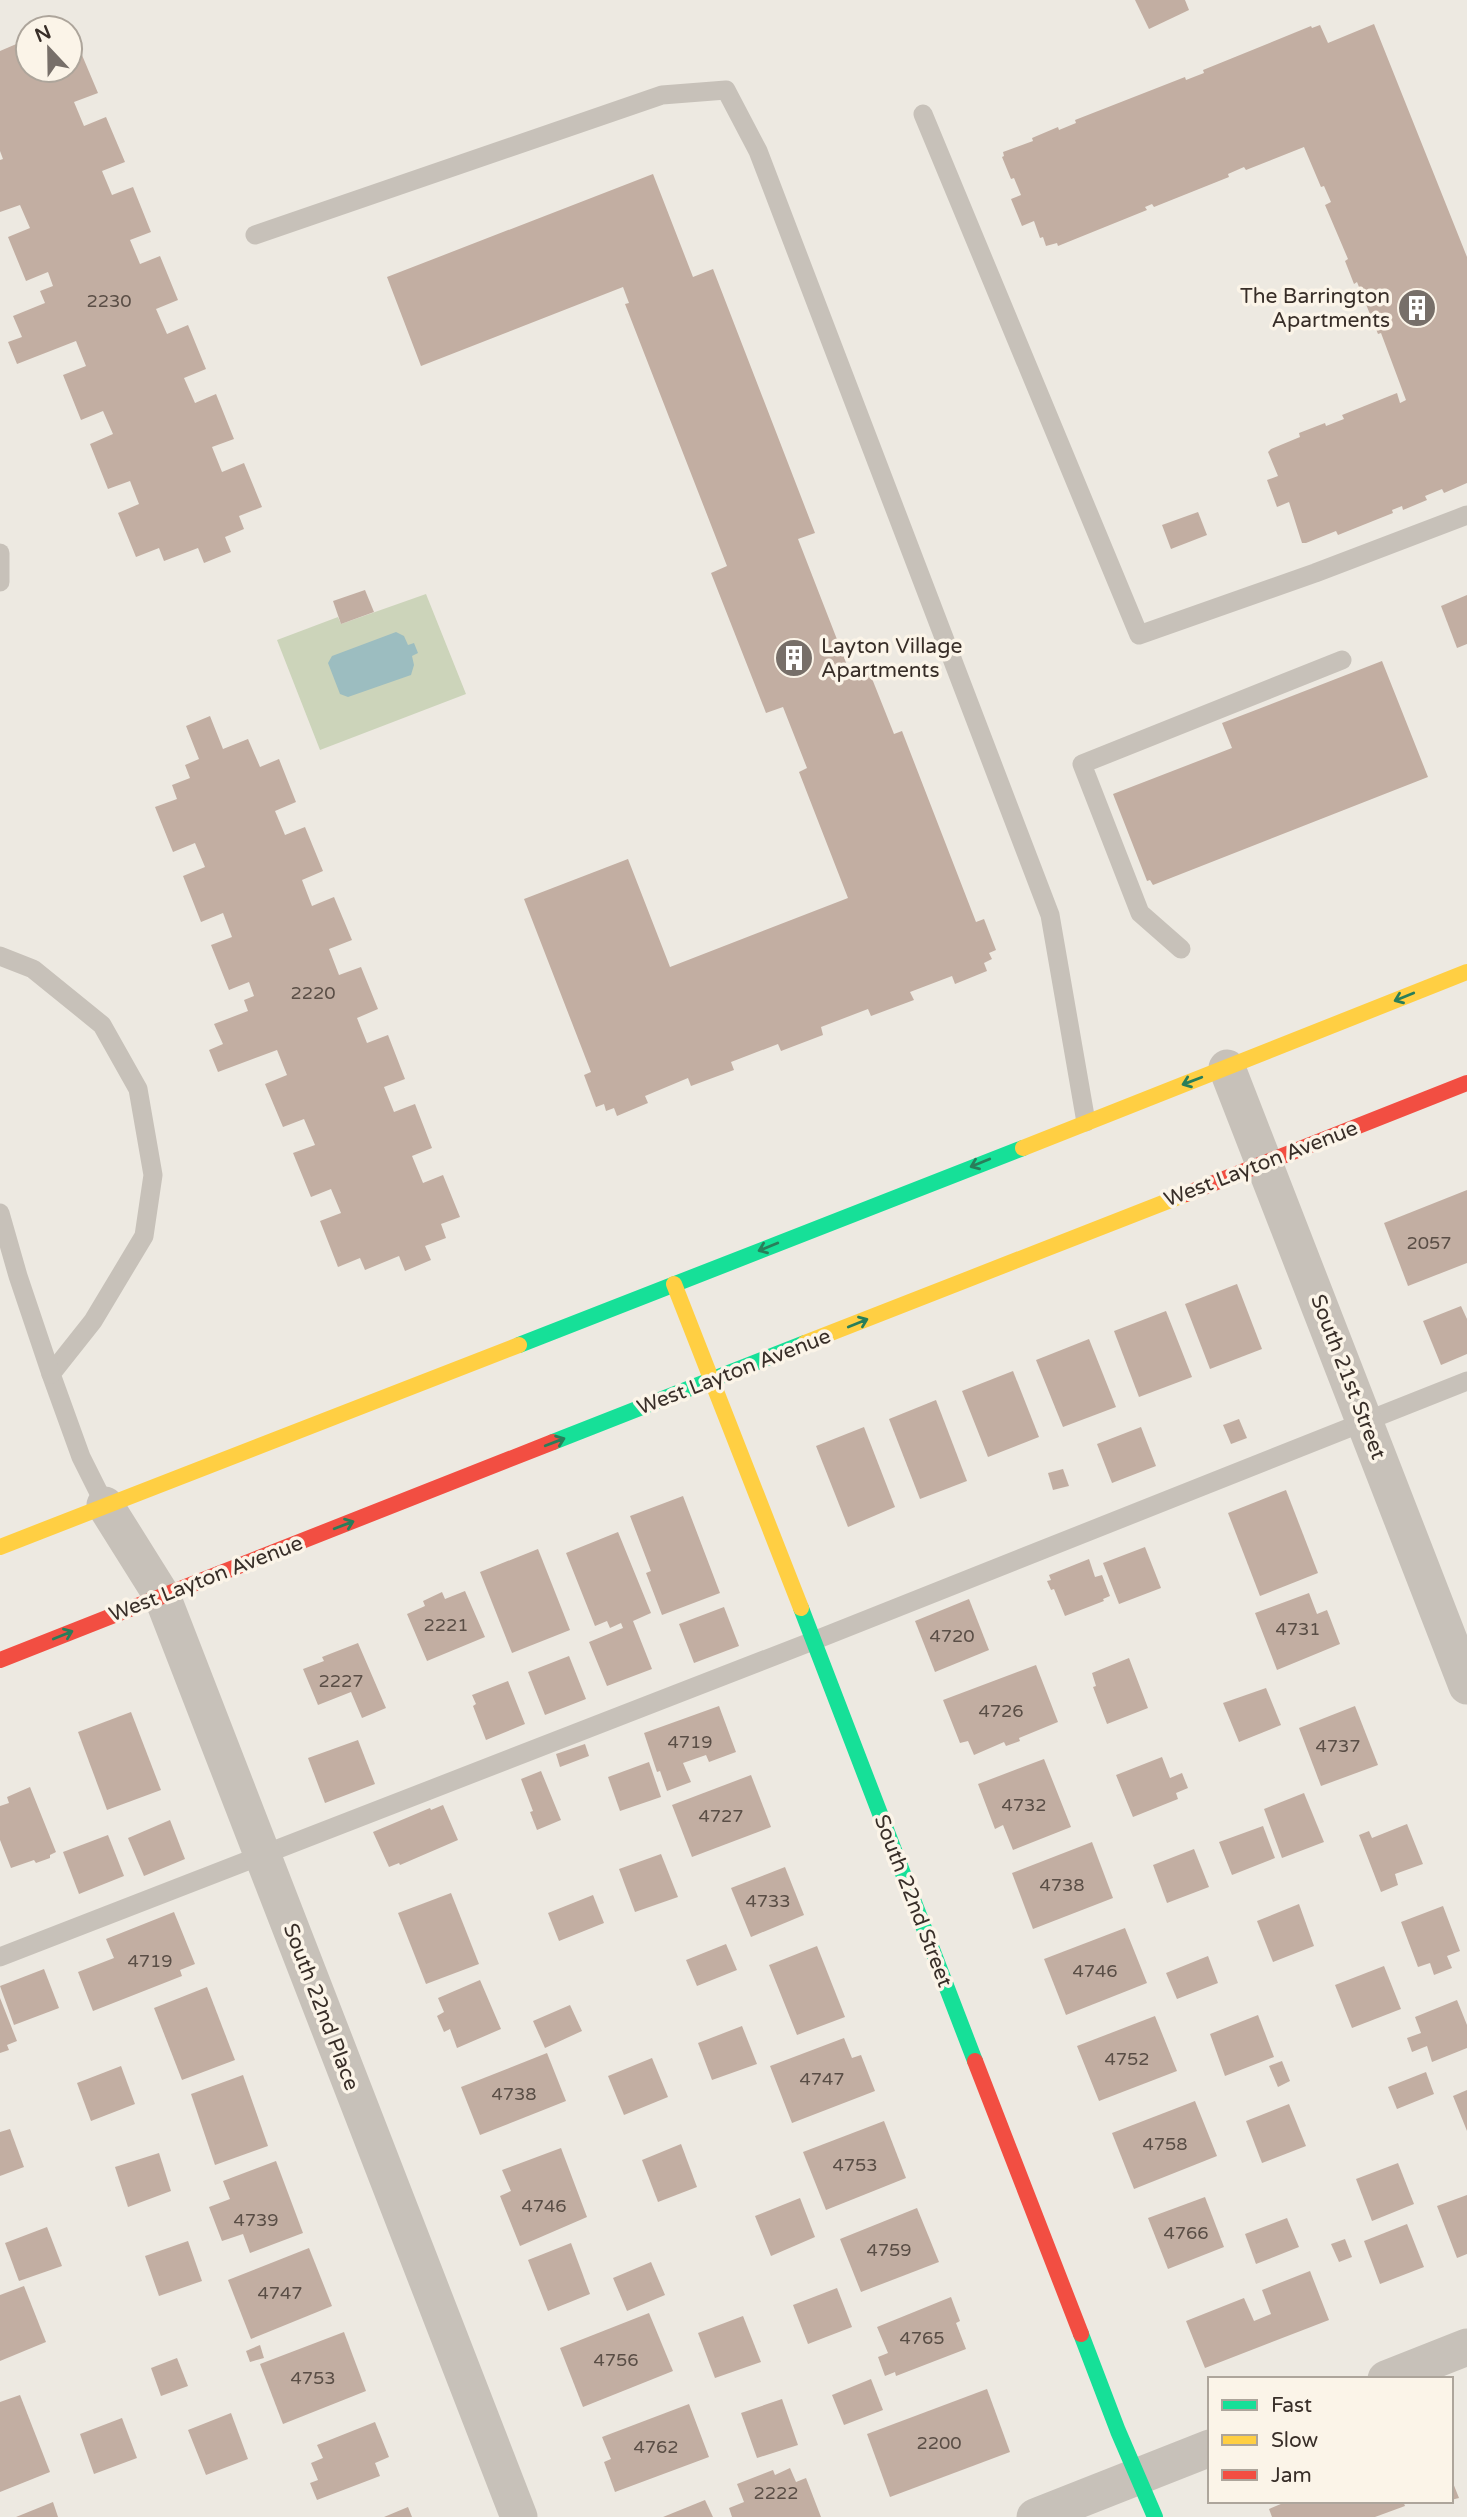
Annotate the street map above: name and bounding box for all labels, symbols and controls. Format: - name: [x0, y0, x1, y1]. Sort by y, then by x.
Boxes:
- north arrow: [14, 14, 84, 84]
- text: N: [32, 21, 54, 47]
- place label: The Barrington Apartments: [1240, 284, 1390, 333]
- building icon: The Barrington Apartments: [1396, 287, 1438, 329]
- house number: 2230: [86, 290, 132, 312]
- place label: Layton Village Apartments: [821, 634, 962, 683]
- building icon: Layton Village Apartments: [773, 637, 815, 679]
- house number: 2220: [290, 982, 336, 1004]
- one-way arrow: [1393, 992, 1415, 1005]
- one-way arrow: [1182, 1076, 1204, 1089]
- street label: West Layton Avenue: [1161, 1116, 1361, 1212]
- one-way arrow: [970, 1158, 991, 1171]
- house number: 2057: [1406, 1232, 1452, 1254]
- one-way arrow: [758, 1241, 780, 1254]
- street label: South 21st Street: [1305, 1291, 1391, 1463]
- one-way arrow: [847, 1316, 869, 1329]
- street label: West Layton Avenue: [634, 1324, 834, 1420]
- one-way arrow: [544, 1434, 566, 1447]
- one-way arrow: [332, 1518, 354, 1531]
- street label: West Layton Avenue: [106, 1531, 306, 1627]
- house number: 2221: [423, 1614, 469, 1636]
- house number: 4731: [1275, 1618, 1321, 1640]
- house number: 4720: [929, 1625, 975, 1647]
- one-way arrow: [52, 1628, 74, 1641]
- house number: 2227: [318, 1670, 364, 1692]
- house number: 4726: [978, 1700, 1024, 1722]
- house number: 4719: [667, 1731, 713, 1753]
- house number: 4737: [1315, 1735, 1361, 1757]
- house number: 4732: [1001, 1794, 1047, 1816]
- house number: 4727: [698, 1805, 744, 1827]
- street label: South 22nd Street: [869, 1811, 957, 1991]
- house number: 4738: [1039, 1874, 1085, 1896]
- house number: 4733: [745, 1890, 791, 1912]
- street label: South 22nd Place: [278, 1920, 364, 2094]
- house number: 4719: [127, 1950, 173, 1972]
- house number: 4746: [1072, 1960, 1118, 1982]
- house number: 4752: [1104, 2048, 1150, 2070]
- house number: 4747: [799, 2068, 845, 2090]
- house number: 4738: [491, 2083, 537, 2105]
- house number: 4758: [1142, 2133, 1188, 2155]
- house number: 4753: [832, 2154, 878, 2176]
- house number: 4746: [521, 2195, 567, 2217]
- house number: 4739: [233, 2209, 279, 2231]
- house number: 4766: [1163, 2222, 1209, 2244]
- house number: 4759: [866, 2239, 912, 2261]
- house number: 4747: [257, 2282, 303, 2304]
- house number: 4765: [899, 2327, 945, 2349]
- house number: 4756: [593, 2349, 639, 2371]
- house number: 4753: [290, 2367, 336, 2389]
- legend: [1208, 2377, 1453, 2503]
- text: Fast: [1271, 2393, 1312, 2418]
- text: Slow: [1271, 2428, 1319, 2453]
- house number: 2200: [916, 2432, 962, 2454]
- house number: 4762: [633, 2436, 679, 2458]
- text: Jam: [1271, 2463, 1312, 2488]
- house number: 2222: [753, 2482, 799, 2504]

